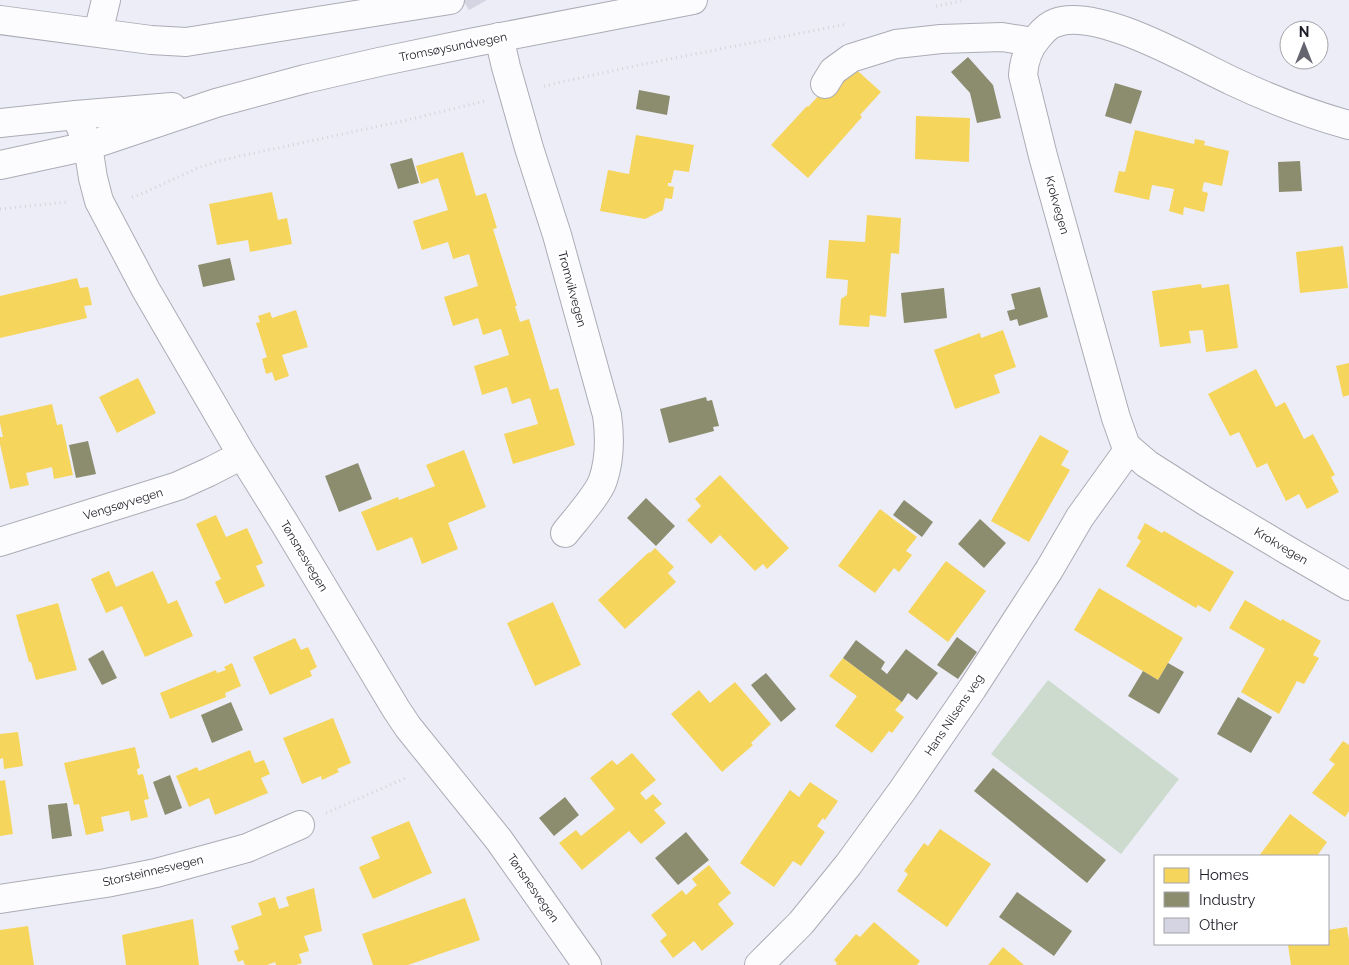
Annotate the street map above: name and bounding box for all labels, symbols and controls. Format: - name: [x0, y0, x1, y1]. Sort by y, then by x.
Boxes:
- north arrow: [1279, 20, 1329, 70]
- text: N: [1299, 24, 1309, 40]
- street label: Tromsøysundvegen: [398, 30, 508, 64]
- street label: Krokvegen: [1042, 174, 1072, 236]
- street label: Tromvikvegen: [555, 249, 589, 329]
- street label: Vengsøyvegen: [81, 485, 165, 523]
- street label: Tønsnesvegen: [277, 518, 331, 594]
- street label: Krokvegen: [1252, 525, 1310, 567]
- street label: Hans Nilsens veg: [922, 672, 986, 758]
- street label: Tønsnesvegen: [504, 851, 562, 925]
- street label: Storsteinnesvegen: [101, 853, 205, 889]
- legend: [1154, 855, 1329, 945]
- text: Homes: [1199, 866, 1249, 884]
- text: Industry: [1199, 891, 1255, 909]
- text: Other: [1199, 916, 1239, 934]

